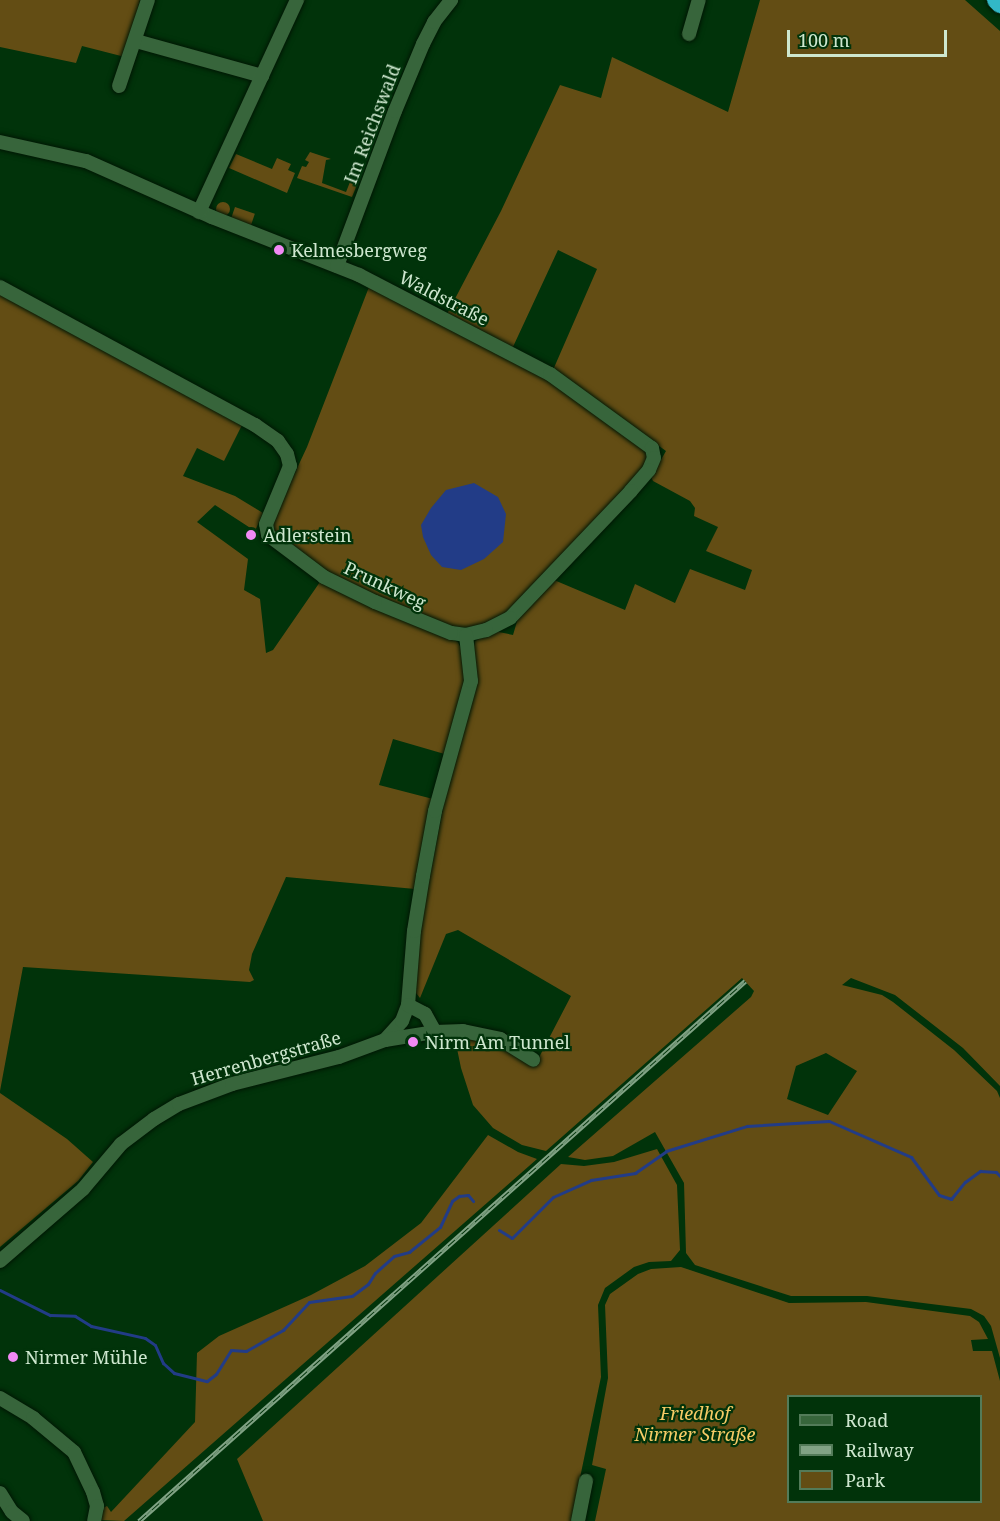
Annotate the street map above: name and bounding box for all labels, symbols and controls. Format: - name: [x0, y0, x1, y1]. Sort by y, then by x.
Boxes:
- scale bar: [790, 18, 950, 56]
- text: 100 m: [798, 28, 850, 52]
- street label: Im Reichswald: [339, 61, 405, 187]
- place label: Kelmesbergweg: [291, 239, 427, 261]
- marker: Kelmesbergweg: [272, 243, 286, 257]
- street label: Waldstraße: [395, 266, 493, 330]
- place label: Adlerstein: [263, 524, 352, 546]
- marker: Adlerstein: [244, 528, 258, 542]
- street label: Prunkweg: [341, 557, 429, 613]
- street label: Herrenbergstraße: [189, 1026, 343, 1090]
- place label: Nirm Am Tunnel: [425, 1031, 570, 1053]
- marker: Nirm Am Tunnel: [406, 1035, 420, 1049]
- place label: Nirmer Mühle: [25, 1346, 148, 1368]
- marker: Nirmer Mühle: [6, 1350, 20, 1364]
- legend: [787, 1395, 982, 1503]
- park label: Friedhof Nirmer Straße: [635, 1403, 755, 1446]
- text: Road: [845, 1408, 888, 1432]
- text: Railway: [845, 1438, 914, 1462]
- text: Park: [845, 1468, 885, 1492]

